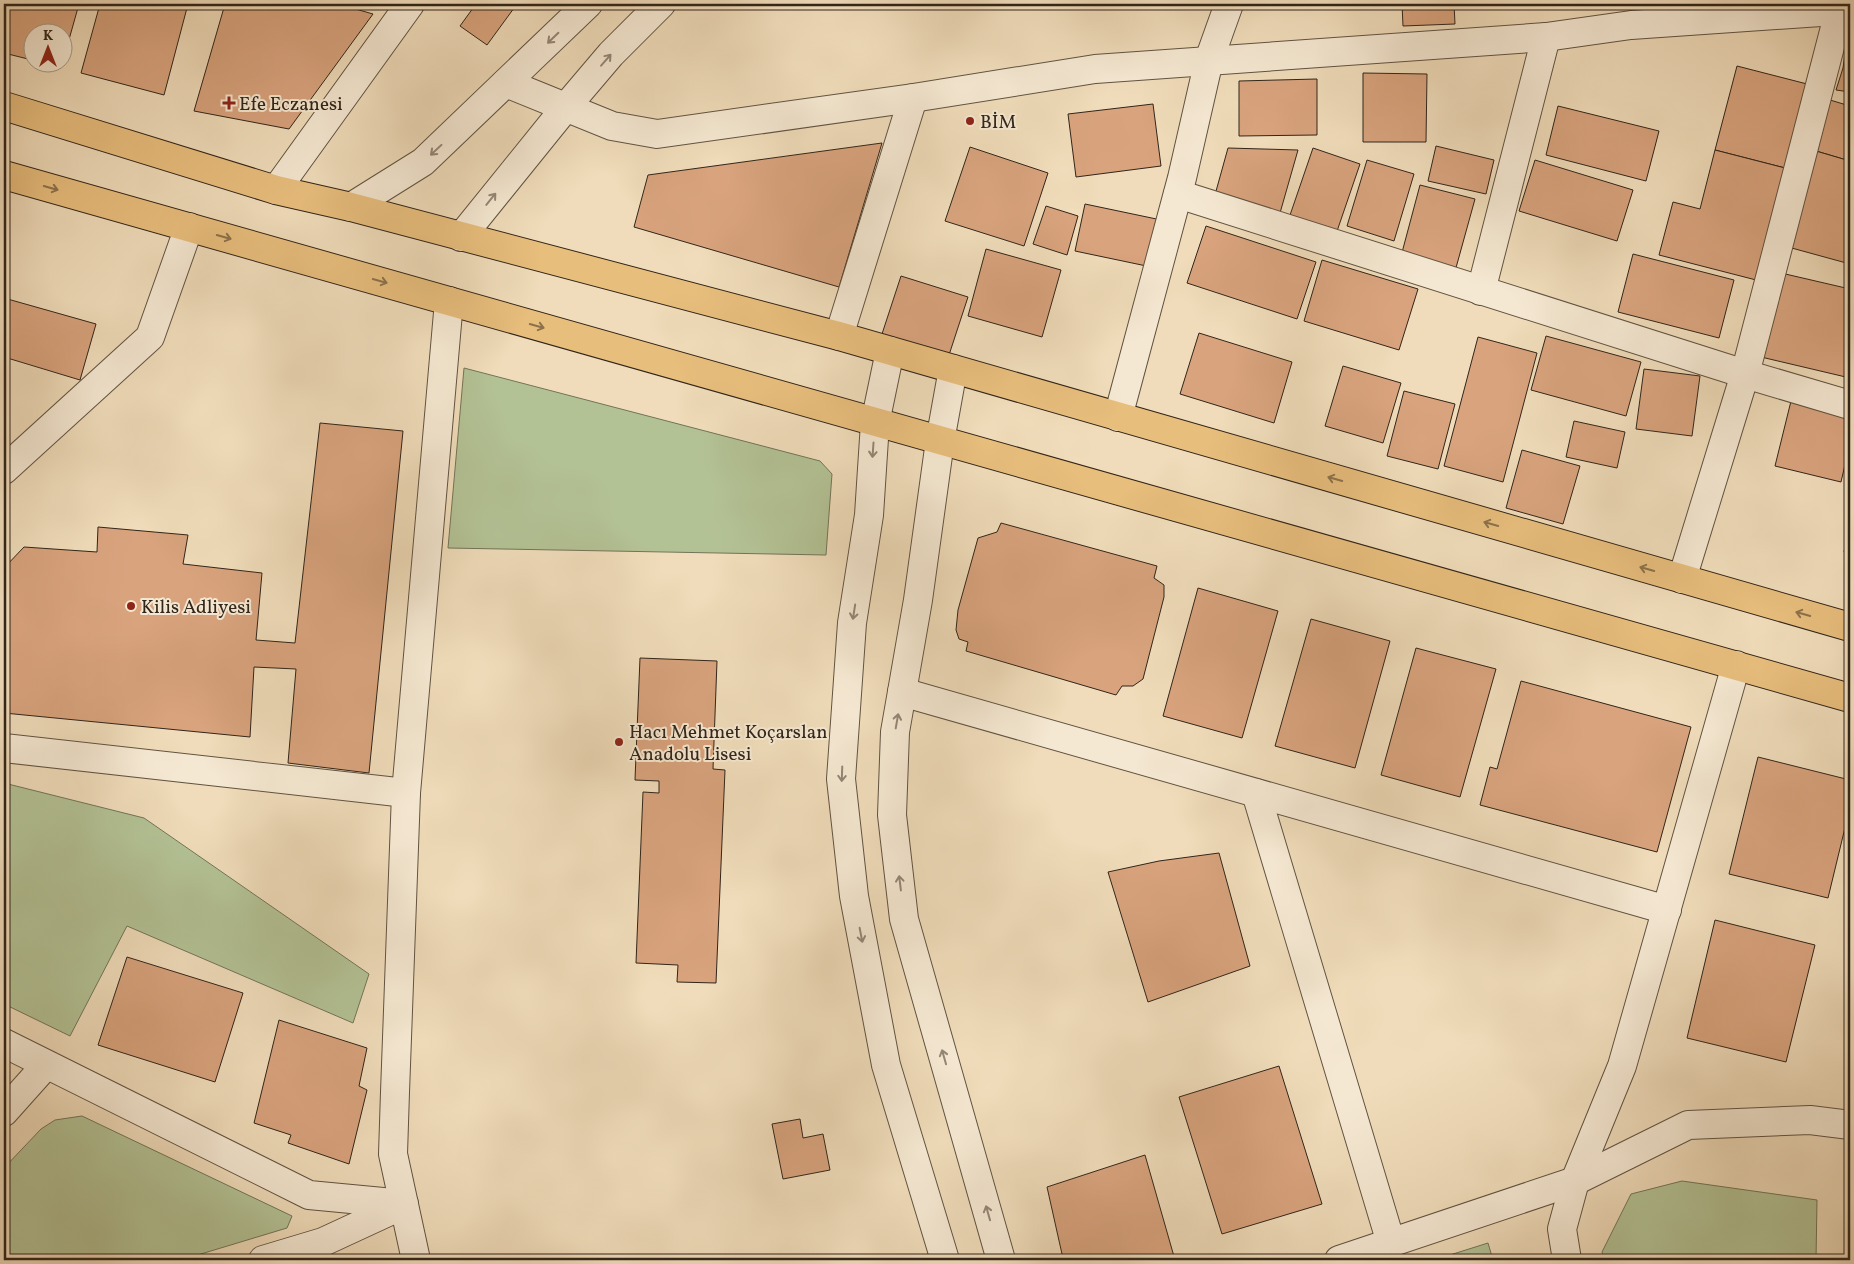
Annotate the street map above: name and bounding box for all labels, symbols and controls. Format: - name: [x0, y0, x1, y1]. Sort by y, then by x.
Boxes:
- north arrow: [22, 22, 72, 72]
- text: K: [43, 27, 53, 46]
- one-way arrow: [547, 32, 560, 44]
- one-way arrow: [600, 54, 611, 67]
- place label: Efe Eczanesi: [239, 92, 343, 118]
- marker: Efe Eczanesi: [223, 97, 235, 109]
- place label: BİM: [980, 110, 1017, 136]
- marker: BİM: [964, 115, 976, 127]
- one-way arrow: [429, 144, 442, 156]
- one-way arrow: [42, 184, 58, 194]
- one-way arrow: [486, 193, 497, 206]
- one-way arrow: [216, 233, 232, 243]
- one-way arrow: [372, 277, 388, 287]
- one-way arrow: [528, 321, 544, 331]
- one-way arrow: [869, 442, 878, 458]
- one-way arrow: [1327, 474, 1343, 484]
- one-way arrow: [1483, 519, 1499, 528]
- one-way arrow: [1640, 564, 1656, 573]
- place label: Kilis Adliyesi: [141, 595, 251, 621]
- marker: Kilis Adliyesi: [125, 600, 137, 612]
- one-way arrow: [848, 603, 858, 619]
- one-way arrow: [1796, 608, 1812, 618]
- one-way arrow: [892, 713, 902, 729]
- place label: Hacı Mehmet Koçarslan Anadolu Lisesi: [629, 720, 827, 768]
- marker: Hacı Mehmet Koçarslan Anadolu Lisesi: [613, 736, 625, 748]
- one-way arrow: [837, 765, 846, 781]
- one-way arrow: [895, 875, 905, 891]
- one-way arrow: [857, 926, 867, 942]
- one-way arrow: [938, 1049, 948, 1065]
- one-way arrow: [983, 1206, 992, 1222]

